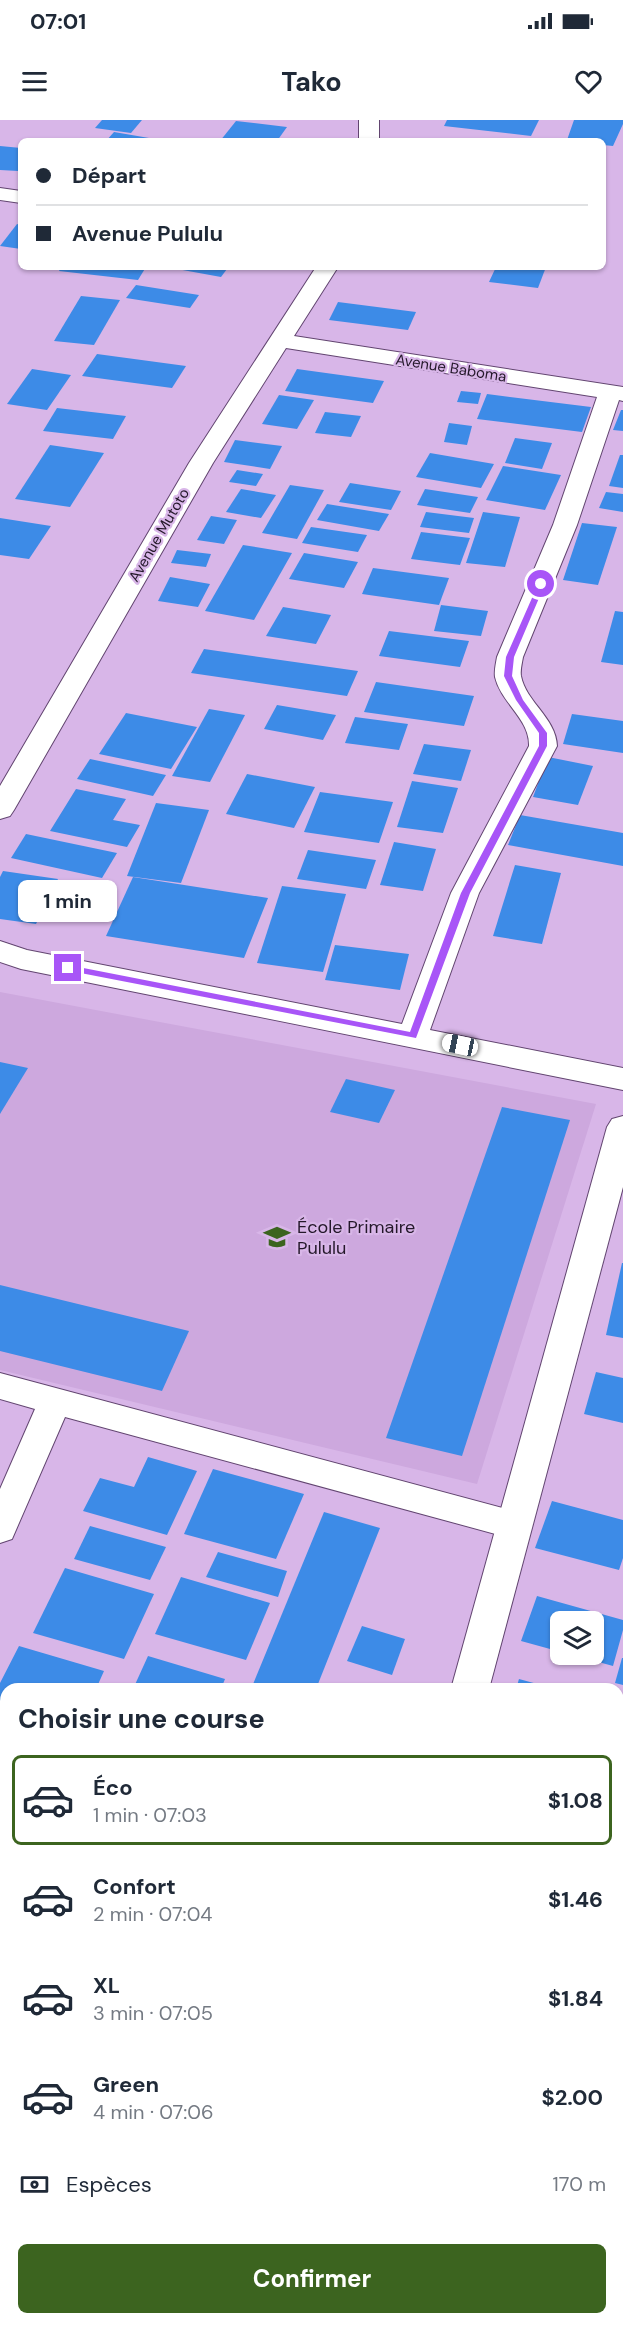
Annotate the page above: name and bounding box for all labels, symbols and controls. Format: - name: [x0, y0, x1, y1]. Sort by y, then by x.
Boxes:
- text: 07:01: [30, 7, 86, 36]
- text: Tako: [281, 64, 342, 99]
- icon: menu: [18, 65, 51, 98]
- icon: heart: [572, 65, 605, 98]
- text: Départ: [72, 161, 147, 190]
- text: Avenue Pululu: [72, 219, 223, 248]
- street label: Avenue Baboma: [394, 349, 508, 387]
- street label: Avenue Mutoto: [124, 484, 194, 585]
- route start: [527, 570, 554, 597]
- callout: 1 min: [19, 881, 118, 923]
- text: 1 min: [43, 888, 92, 914]
- route end: [54, 954, 81, 981]
- car: [441, 1032, 479, 1058]
- place label: École Primaire Pululu: [297, 1215, 415, 1260]
- school or university icon: École Primaire Pululu: [262, 1222, 292, 1252]
- map controls: [550, 1611, 604, 1665]
- button: layers: [550, 1611, 604, 1665]
- text: Choisir une course: [18, 1701, 265, 1736]
- icon: car: [21, 1773, 75, 1827]
- text: Éco: [93, 1773, 133, 1802]
- text: $1.08: [548, 1786, 603, 1815]
- text: 1 min · 07:03: [93, 1802, 207, 1828]
- icon: car: [21, 1872, 75, 1926]
- text: Confort: [93, 1872, 176, 1901]
- text: $1.46: [548, 1885, 603, 1914]
- text: 2 min · 07:04: [93, 1901, 212, 1927]
- icon: car: [21, 1971, 75, 2025]
- text: XL: [93, 1971, 120, 2000]
- text: $1.84: [548, 1984, 603, 2013]
- text: 3 min · 07:05: [93, 2000, 213, 2026]
- icon: car: [21, 2070, 75, 2124]
- text: Green: [93, 2070, 159, 2099]
- text: $2.00: [541, 2083, 603, 2112]
- text: 4 min · 07:06: [93, 2099, 214, 2125]
- icon: cash: [18, 2168, 51, 2201]
- text: Espèces: [66, 2170, 152, 2199]
- text: 170 m: [553, 2171, 606, 2197]
- button: Confirmer: [18, 2244, 606, 2313]

